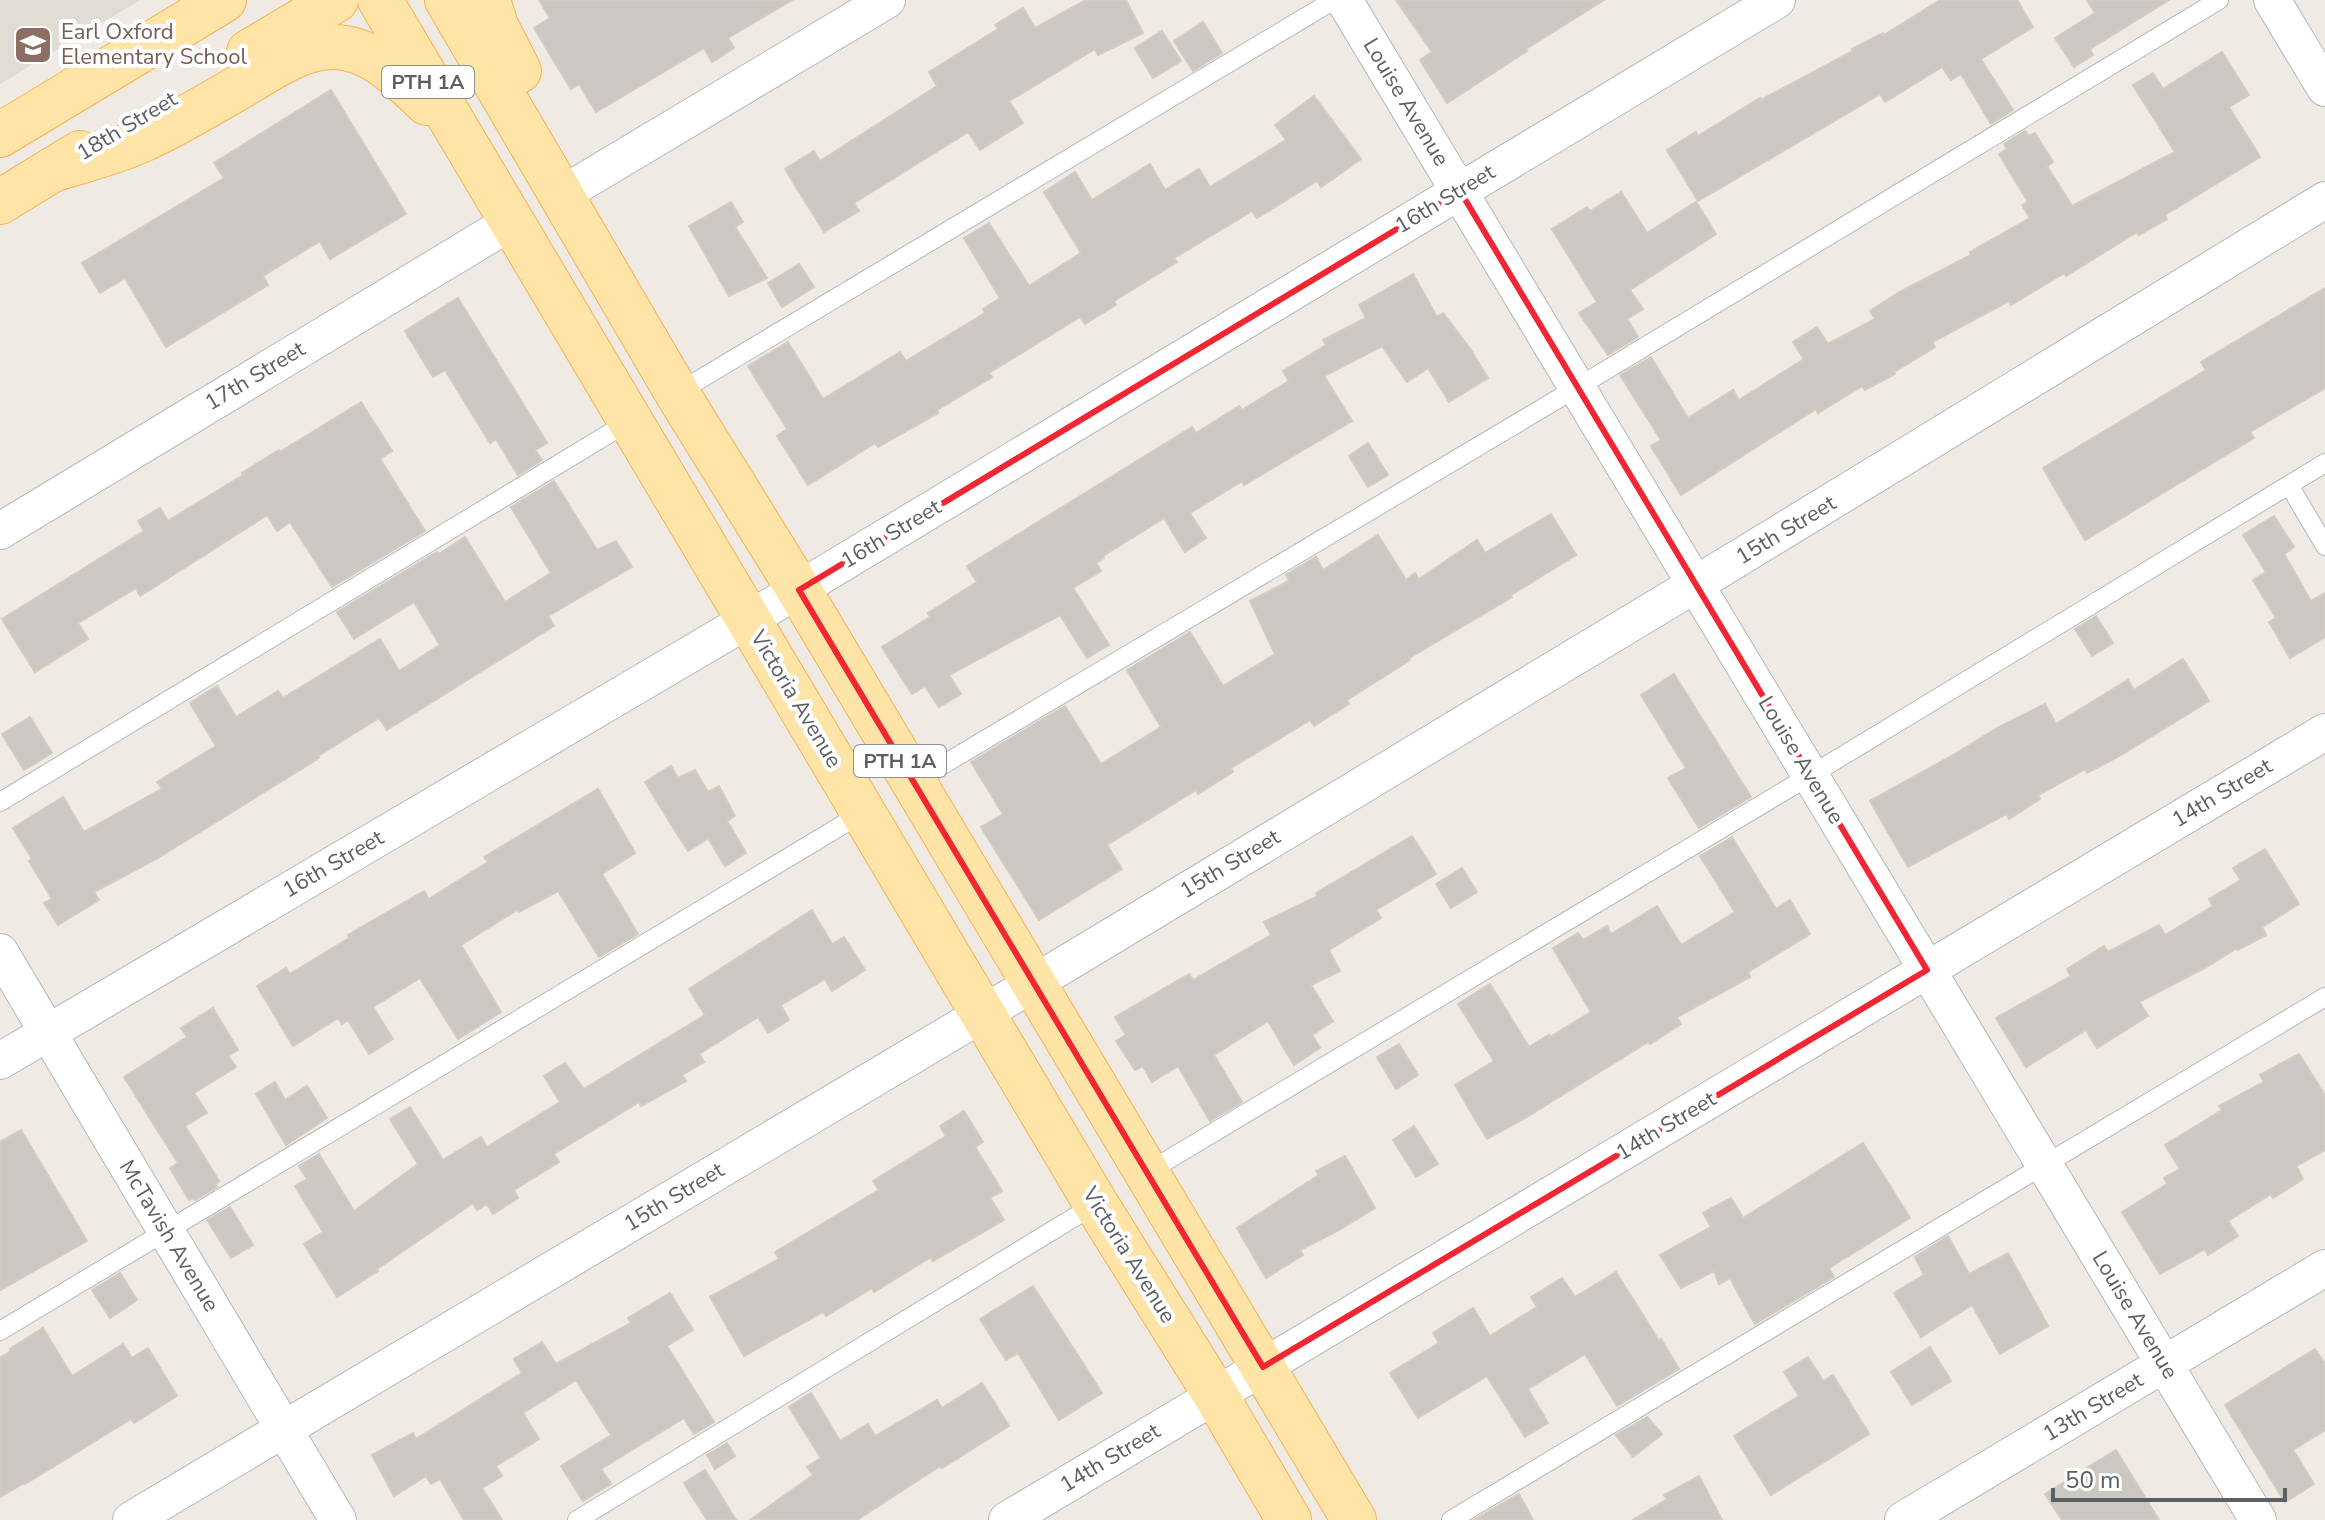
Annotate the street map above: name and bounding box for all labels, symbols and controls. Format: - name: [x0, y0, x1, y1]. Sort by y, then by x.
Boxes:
- place label: Earl Oxford Elementary School: [61, 17, 247, 72]
- school or university icon: Earl Oxford Elementary School: [12, 24, 54, 66]
- street label: Louise Avenue: [1356, 32, 1456, 172]
- road number: PTH 1A: [382, 66, 474, 98]
- street label: 18th Street: [71, 84, 183, 168]
- street label: 16th Street: [1389, 157, 1501, 241]
- street label: 17th Street: [199, 334, 311, 418]
- street label: 15th Street: [1730, 488, 1842, 572]
- street label: 16th Street: [835, 492, 947, 576]
- street label: Victoria Avenue: [743, 624, 849, 773]
- street label: Louise Avenue: [1751, 690, 1851, 830]
- road number: PTH 1A: [854, 745, 946, 777]
- street label: 14th Street: [2166, 751, 2278, 835]
- street label: 15th Street: [1174, 822, 1286, 906]
- street label: 16th Street: [277, 823, 389, 905]
- street label: 14th Street: [1610, 1084, 1722, 1168]
- street label: McTavish Avenue: [112, 1154, 226, 1318]
- street label: 15th Street: [618, 1155, 730, 1239]
- street label: Victoria Avenue: [1075, 1180, 1183, 1329]
- street label: Louise Avenue: [2085, 1245, 2185, 1385]
- street label: 13th Street: [2037, 1365, 2149, 1449]
- street label: 14th Street: [1054, 1416, 1166, 1500]
- scale bar: [2053, 1452, 2285, 1502]
- text: 50 m: [2065, 1464, 2121, 1496]

